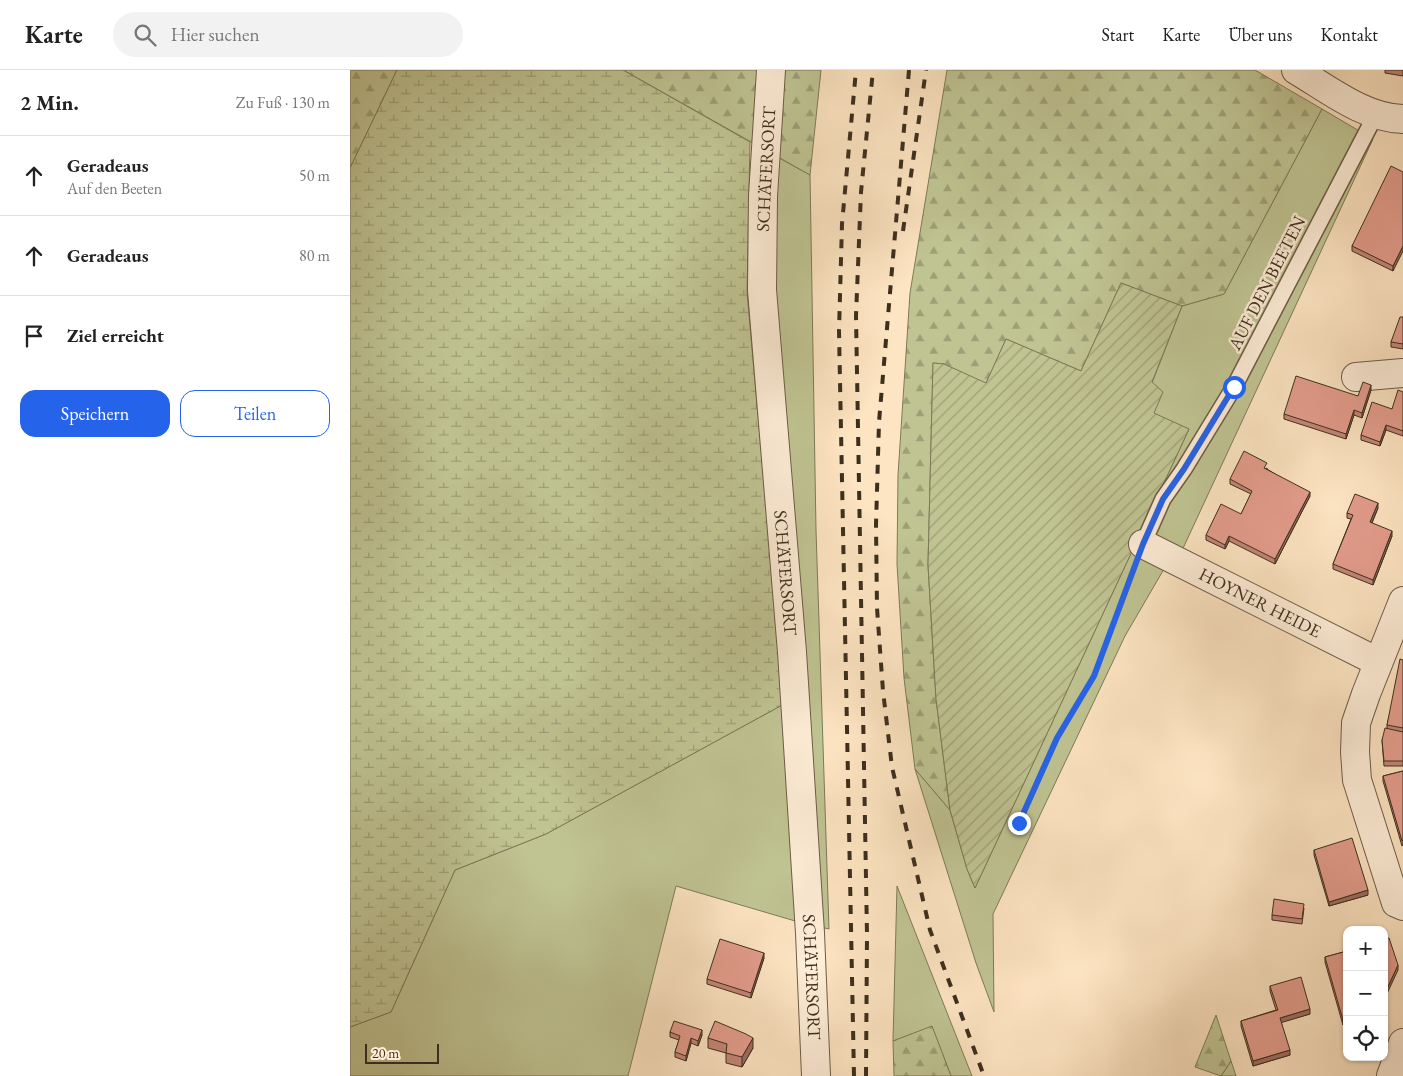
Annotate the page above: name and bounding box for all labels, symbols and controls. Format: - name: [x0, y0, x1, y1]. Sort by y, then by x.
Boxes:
- search box: [113, 12, 463, 57]
- text: Karte: [25, 19, 83, 50]
- icon: search: [131, 21, 159, 49]
- text: Hier suchen: [171, 22, 260, 47]
- text: Start: [1101, 23, 1134, 46]
- text: Karte: [1162, 23, 1200, 46]
- text: Über uns: [1228, 23, 1292, 46]
- text: Kontakt: [1320, 23, 1378, 46]
- text: 2 Min.: [20, 89, 79, 116]
- text: Zu Fuß · 130 m: [236, 92, 330, 113]
- street label: SCHÄFERSORT: [751, 105, 780, 232]
- text: Geradeaus: [67, 153, 149, 178]
- icon: ahead: [20, 162, 48, 190]
- text: 50 m: [299, 165, 330, 186]
- text: Auf den Beeten: [67, 178, 162, 199]
- street label: AUF DEN BEETEN: [1222, 211, 1311, 355]
- icon: ahead: [20, 242, 48, 270]
- text: Geradeaus: [67, 243, 149, 268]
- text: 80 m: [299, 245, 330, 266]
- icon: arrive: [20, 322, 48, 350]
- text: Ziel erreicht: [67, 323, 164, 348]
- route start: [1223, 376, 1246, 399]
- button: Speichern: [20, 390, 170, 437]
- button: Teilen: [180, 390, 330, 437]
- street label: SCHÄFERSORT: [769, 509, 803, 637]
- street label: HOYNER HEIDE: [1195, 562, 1325, 643]
- route end: [1008, 812, 1031, 835]
- street label: SCHÄFERSORT: [798, 913, 827, 1041]
- map controls: [1343, 926, 1388, 1061]
- button: +: [1343, 926, 1388, 971]
- button: −: [1343, 971, 1388, 1016]
- button: locate: [1343, 1016, 1388, 1061]
- scale bar: [365, 1041, 439, 1064]
- text: 20 m: [372, 1044, 399, 1062]

